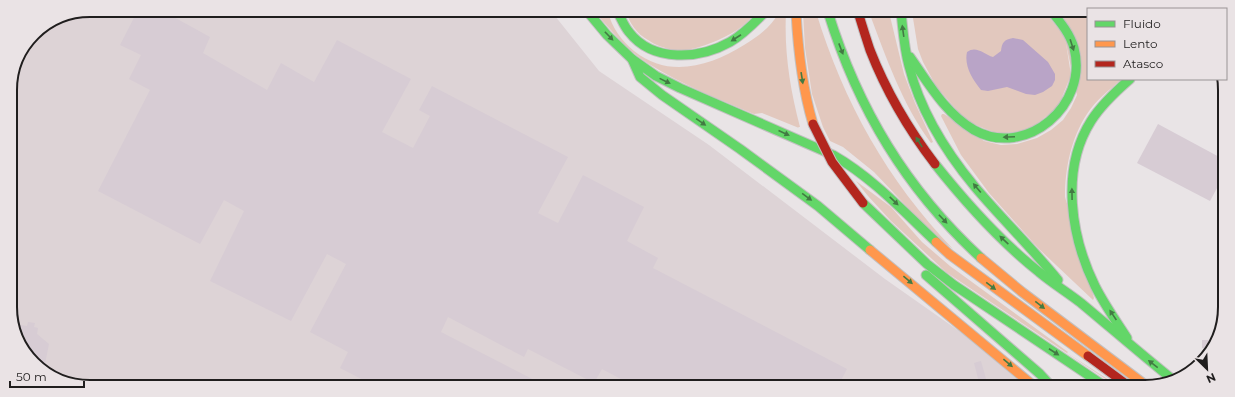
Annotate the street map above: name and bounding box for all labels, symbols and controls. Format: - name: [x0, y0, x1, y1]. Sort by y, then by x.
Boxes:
- legend: [1087, 8, 1227, 80]
- text: Fluido: [1123, 16, 1161, 31]
- one-way arrow: [900, 25, 906, 37]
- one-way arrow: [604, 31, 614, 41]
- one-way arrow: [731, 34, 742, 42]
- text: Lento: [1123, 36, 1158, 51]
- one-way arrow: [1070, 39, 1076, 51]
- one-way arrow: [838, 43, 844, 55]
- text: Atasco: [1123, 56, 1163, 71]
- one-way arrow: [799, 72, 805, 85]
- one-way arrow: [659, 78, 671, 84]
- one-way arrow: [696, 118, 706, 126]
- one-way arrow: [778, 130, 789, 136]
- one-way arrow: [1003, 133, 1015, 140]
- one-way arrow: [916, 136, 923, 148]
- one-way arrow: [972, 183, 981, 194]
- one-way arrow: [1069, 187, 1075, 200]
- one-way arrow: [802, 193, 812, 201]
- one-way arrow: [889, 196, 899, 206]
- one-way arrow: [938, 214, 947, 225]
- one-way arrow: [999, 235, 1009, 245]
- one-way arrow: [902, 275, 913, 284]
- one-way arrow: [986, 282, 997, 290]
- one-way arrow: [1035, 301, 1046, 309]
- one-way arrow: [1109, 310, 1117, 321]
- one-way arrow: [1049, 348, 1059, 356]
- north arrow: [1187, 349, 1227, 389]
- one-way arrow: [1002, 358, 1013, 367]
- one-way arrow: [1147, 359, 1158, 368]
- scale bar: [10, 363, 84, 389]
- text: 50 m: [16, 369, 47, 384]
- text: N: [1204, 370, 1218, 386]

